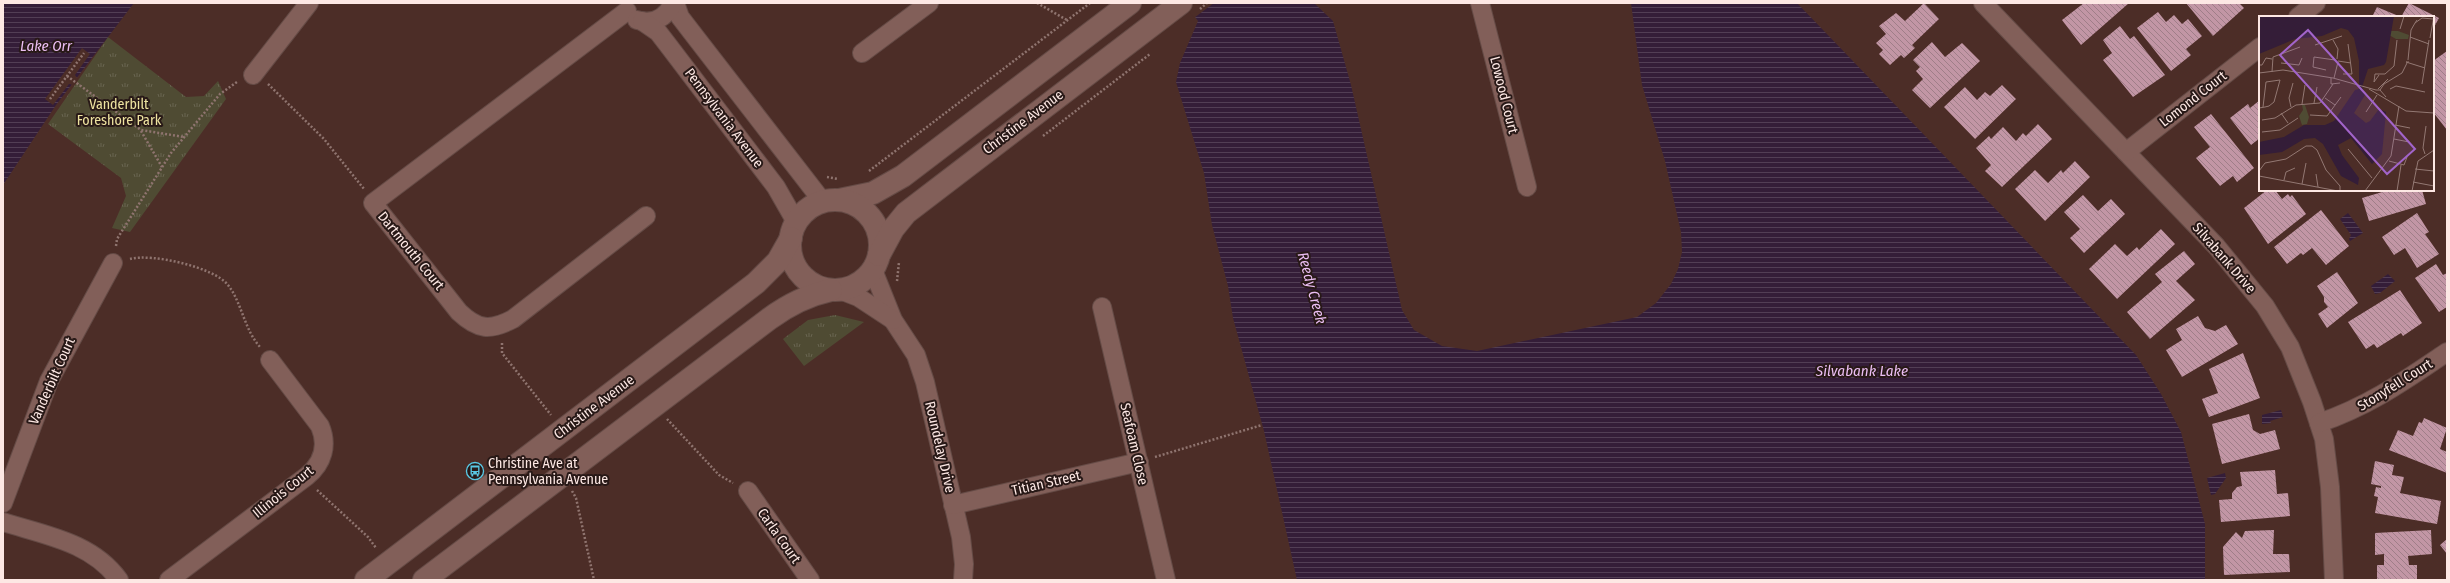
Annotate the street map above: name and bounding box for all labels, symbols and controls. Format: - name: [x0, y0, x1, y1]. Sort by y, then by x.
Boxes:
- inset map: [2259, 16, 2434, 191]
- water label: Lake Orr: [20, 37, 73, 55]
- street label: Lowood Court: [1486, 55, 1522, 136]
- street label: Pennsylvania Avenue: [681, 65, 767, 171]
- street label: Lomond Court: [2156, 67, 2230, 130]
- street label: Christine Avenue: [979, 86, 1067, 158]
- park label: Vanderbilt Foreshore Park: [77, 96, 162, 129]
- street label: Dartmouth Court: [374, 208, 448, 294]
- street label: Silvabank Drive: [2189, 219, 2259, 297]
- water label: Reedy Creek: [1294, 250, 1330, 327]
- street label: Vanderbilt Court: [25, 334, 79, 427]
- street label: Stonyfell Court: [2354, 355, 2436, 415]
- water label: Silvabank Lake: [1815, 362, 1908, 380]
- street label: Christine Avenue: [550, 371, 638, 443]
- street label: Roundelay Drive: [921, 400, 959, 494]
- street label: Seafoam Close: [1116, 401, 1152, 487]
- place label: Christine Ave at Pennsylvania Avenue: [488, 455, 608, 488]
- bus stop icon: Christine Ave at Pennsylvania Avenue: [465, 461, 485, 481]
- street label: Illinois Court: [249, 462, 317, 522]
- street label: Titian Street: [1010, 467, 1082, 499]
- street label: Carla Court: [754, 505, 804, 567]

